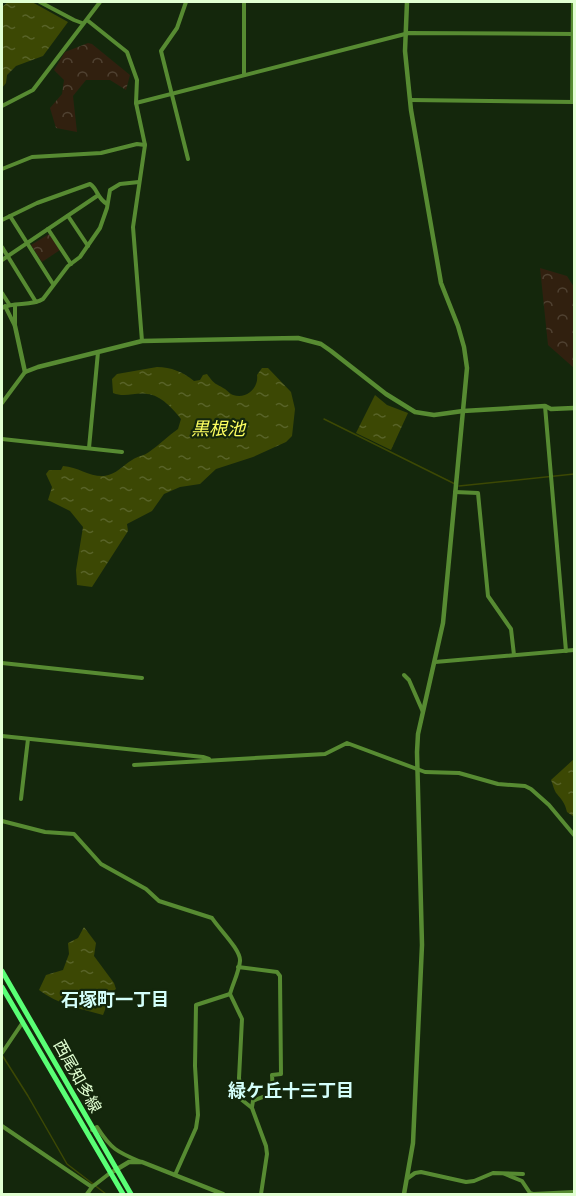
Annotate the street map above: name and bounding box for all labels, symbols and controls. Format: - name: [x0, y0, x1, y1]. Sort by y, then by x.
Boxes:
- water label: 黒根池: [191, 419, 247, 439]
- district label: 石塚町一丁目: [61, 991, 169, 1010]
- street label: 西尾知多線: [51, 1037, 104, 1115]
- district label: 緑ケ丘十三丁目: [228, 1081, 354, 1101]

